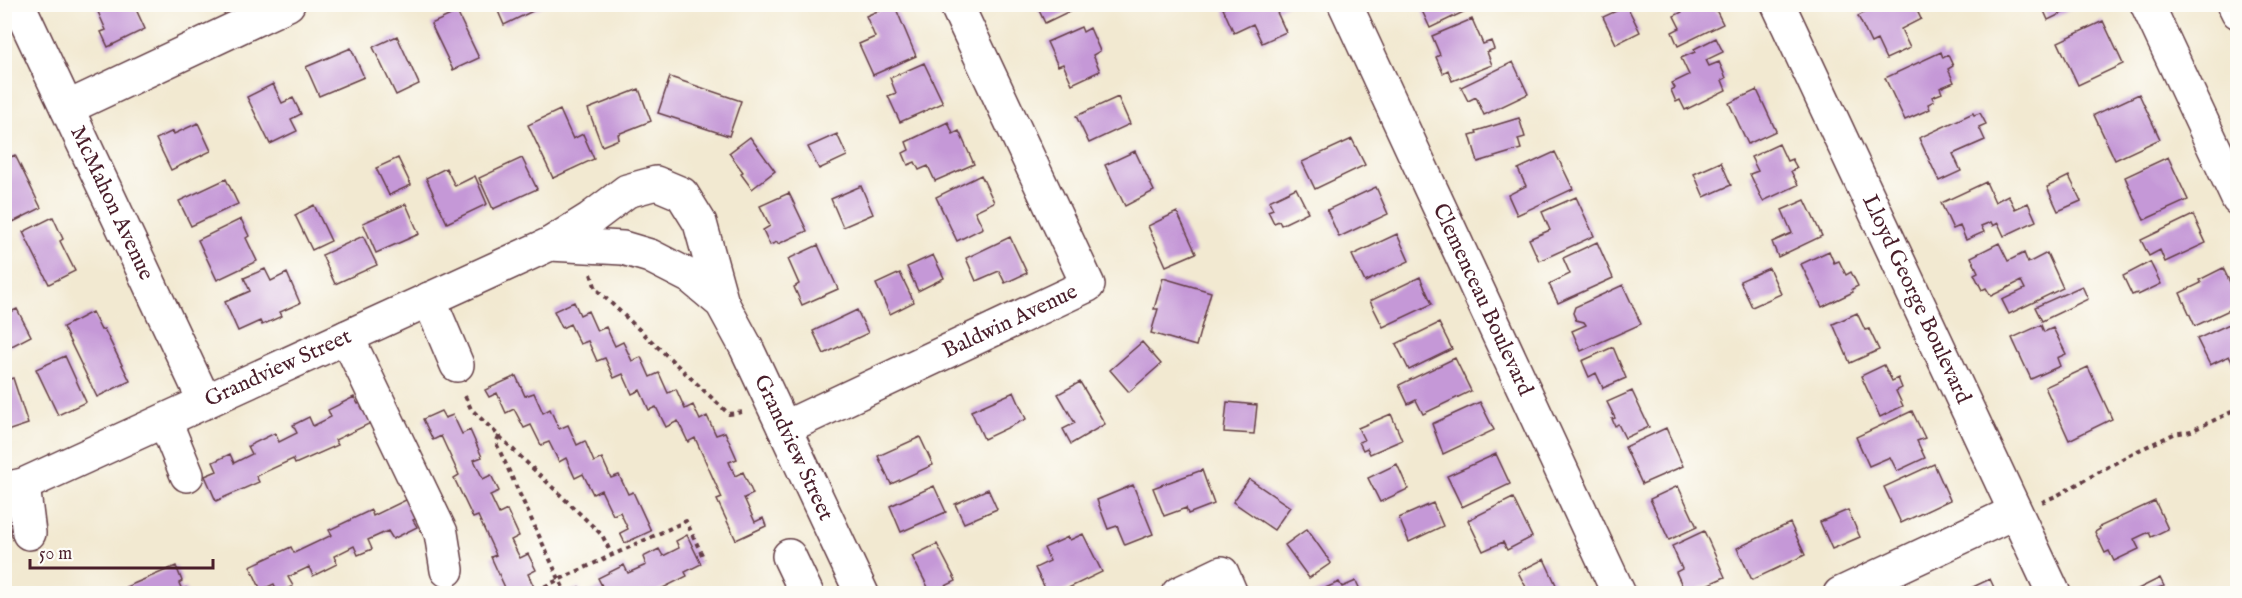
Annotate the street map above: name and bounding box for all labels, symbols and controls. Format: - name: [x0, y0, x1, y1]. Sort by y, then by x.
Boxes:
- street label: McMahon Avenue: [63, 121, 160, 285]
- street label: Lloyd George Boulevard: [1855, 190, 1977, 408]
- street label: Clemenceau Boulevard: [1426, 199, 1539, 400]
- street label: Baldwin Avenue: [938, 278, 1082, 365]
- street label: Grandview Street: [200, 323, 356, 414]
- street label: Grandview Street: [747, 370, 840, 526]
- scale bar: [30, 532, 213, 570]
- text: 50 m: [39, 543, 72, 566]

